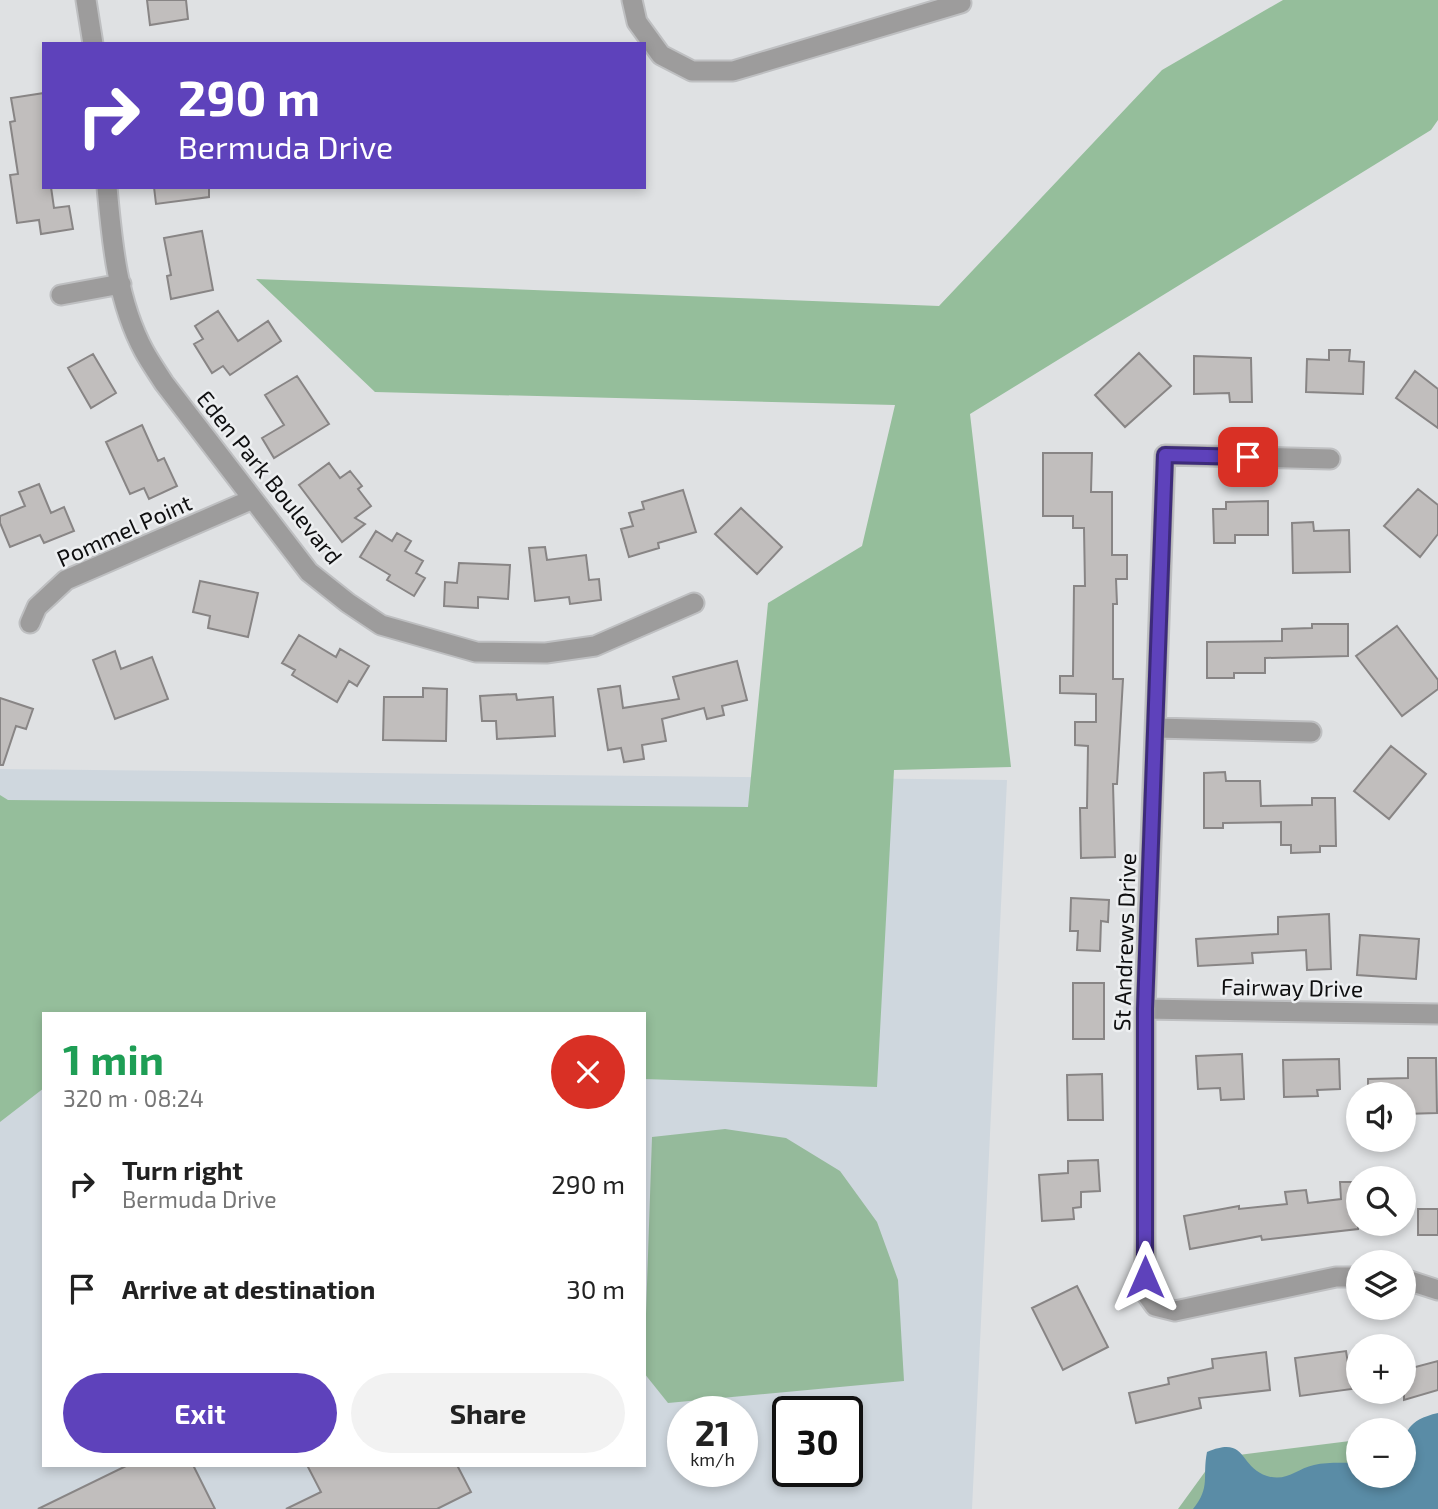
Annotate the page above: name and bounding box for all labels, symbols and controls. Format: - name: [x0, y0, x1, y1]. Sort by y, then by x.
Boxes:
- text: 290 m: [178, 67, 320, 126]
- icon: right: [63, 70, 154, 161]
- text: Bermuda Drive: [178, 127, 393, 165]
- street label: Eden Park Boulevard: [191, 385, 349, 569]
- pin: [1218, 427, 1278, 487]
- icon: arrive: [1229, 438, 1267, 476]
- street label: Pommel Point: [52, 488, 196, 572]
- street label: St Andrews Drive: [1107, 852, 1141, 1032]
- street label: Fairway Drive: [1221, 972, 1363, 1002]
- text: 1 min: [63, 1033, 164, 1083]
- button: close: [551, 1035, 625, 1109]
- map controls: [1346, 1082, 1416, 1488]
- button: sound: [1346, 1082, 1416, 1152]
- text: 320 m · 08:24: [63, 1084, 204, 1112]
- text: Turn right: [122, 1154, 243, 1185]
- icon: right: [63, 1165, 101, 1203]
- button: search: [1346, 1166, 1416, 1236]
- text: 290 m: [551, 1168, 625, 1199]
- text: Bermuda Drive: [122, 1185, 277, 1213]
- position arrow: [1108, 1240, 1182, 1314]
- button: layers: [1346, 1250, 1416, 1320]
- icon: arrive: [63, 1270, 101, 1308]
- text: Arrive at destination: [122, 1273, 375, 1304]
- text: 30 m: [566, 1273, 625, 1304]
- button: +: [1346, 1334, 1416, 1404]
- button: Exit: [63, 1373, 337, 1453]
- button: Share: [351, 1373, 625, 1453]
- speed limit sign: 30: [772, 1396, 863, 1487]
- text: 21: [695, 1411, 730, 1453]
- button: −: [1346, 1418, 1416, 1488]
- text: km/h: [690, 1448, 735, 1470]

